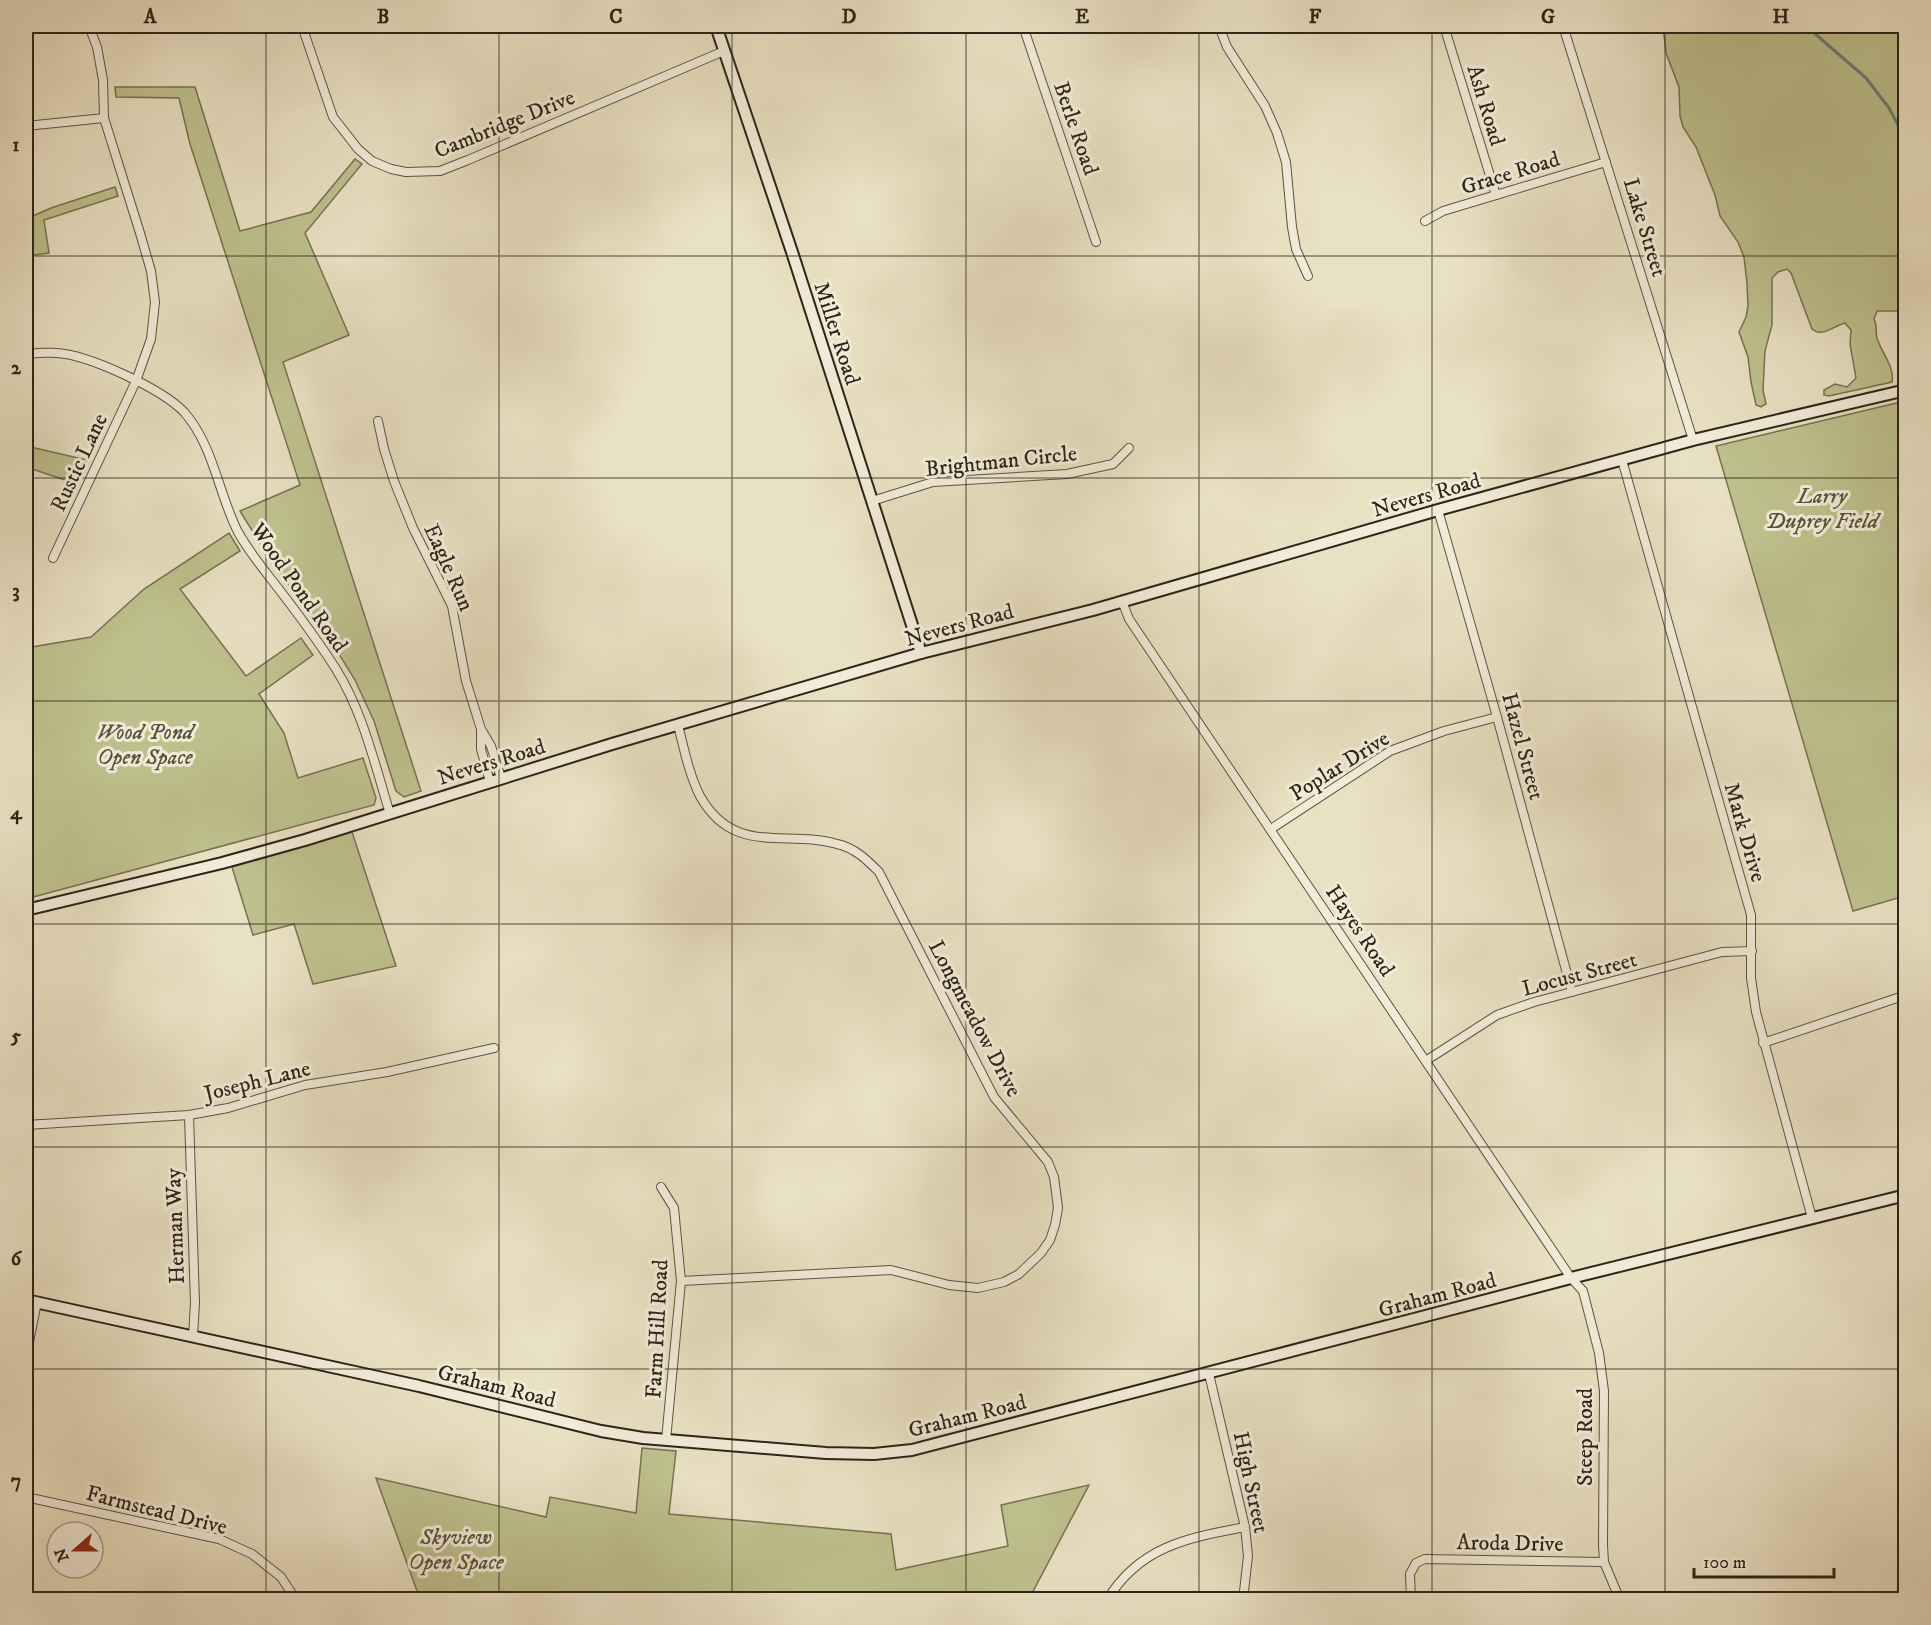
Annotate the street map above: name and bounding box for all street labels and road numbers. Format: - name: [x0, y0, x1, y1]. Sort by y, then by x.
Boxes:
- street label: Ash Road: [1460, 62, 1511, 149]
- street label: Berle Road: [1047, 78, 1104, 179]
- street label: Cambridge Drive: [430, 84, 579, 165]
- street label: Grace Road: [1458, 146, 1563, 201]
- street label: Lake Street: [1617, 175, 1672, 280]
- street label: Miller Road: [807, 279, 866, 388]
- street label: Rustic Lane: [45, 409, 114, 516]
- street label: Brightman Circle: [924, 440, 1078, 483]
- street label: Nevers Road: [1369, 467, 1484, 524]
- street label: Wood Pond Road: [244, 517, 353, 658]
- street label: Eagle Run: [417, 520, 480, 616]
- street label: Nevers Road: [902, 598, 1017, 653]
- street label: Hazel Street: [1495, 690, 1550, 803]
- street label: Poplar Drive: [1285, 725, 1394, 807]
- street label: Nevers Road: [434, 733, 549, 792]
- street label: Mark Drive: [1718, 780, 1772, 885]
- street label: Hayes Road: [1319, 880, 1400, 982]
- street label: Longmeadow Drive: [922, 936, 1027, 1101]
- street label: Locust Street: [1519, 946, 1640, 1003]
- street label: Joseph Lane: [200, 1055, 313, 1108]
- street label: Herman Way: [160, 1167, 191, 1284]
- street label: Farm Hill Road: [640, 1259, 675, 1399]
- street label: Graham Road: [1376, 1267, 1499, 1324]
- street label: Graham Road: [435, 1359, 558, 1414]
- street label: Steep Road: [1572, 1388, 1599, 1486]
- street label: Graham Road: [906, 1389, 1029, 1444]
- street label: High Street: [1227, 1429, 1274, 1536]
- street label: Farmstead Drive: [83, 1480, 230, 1541]
- street label: Aroda Drive: [1456, 1529, 1564, 1558]

